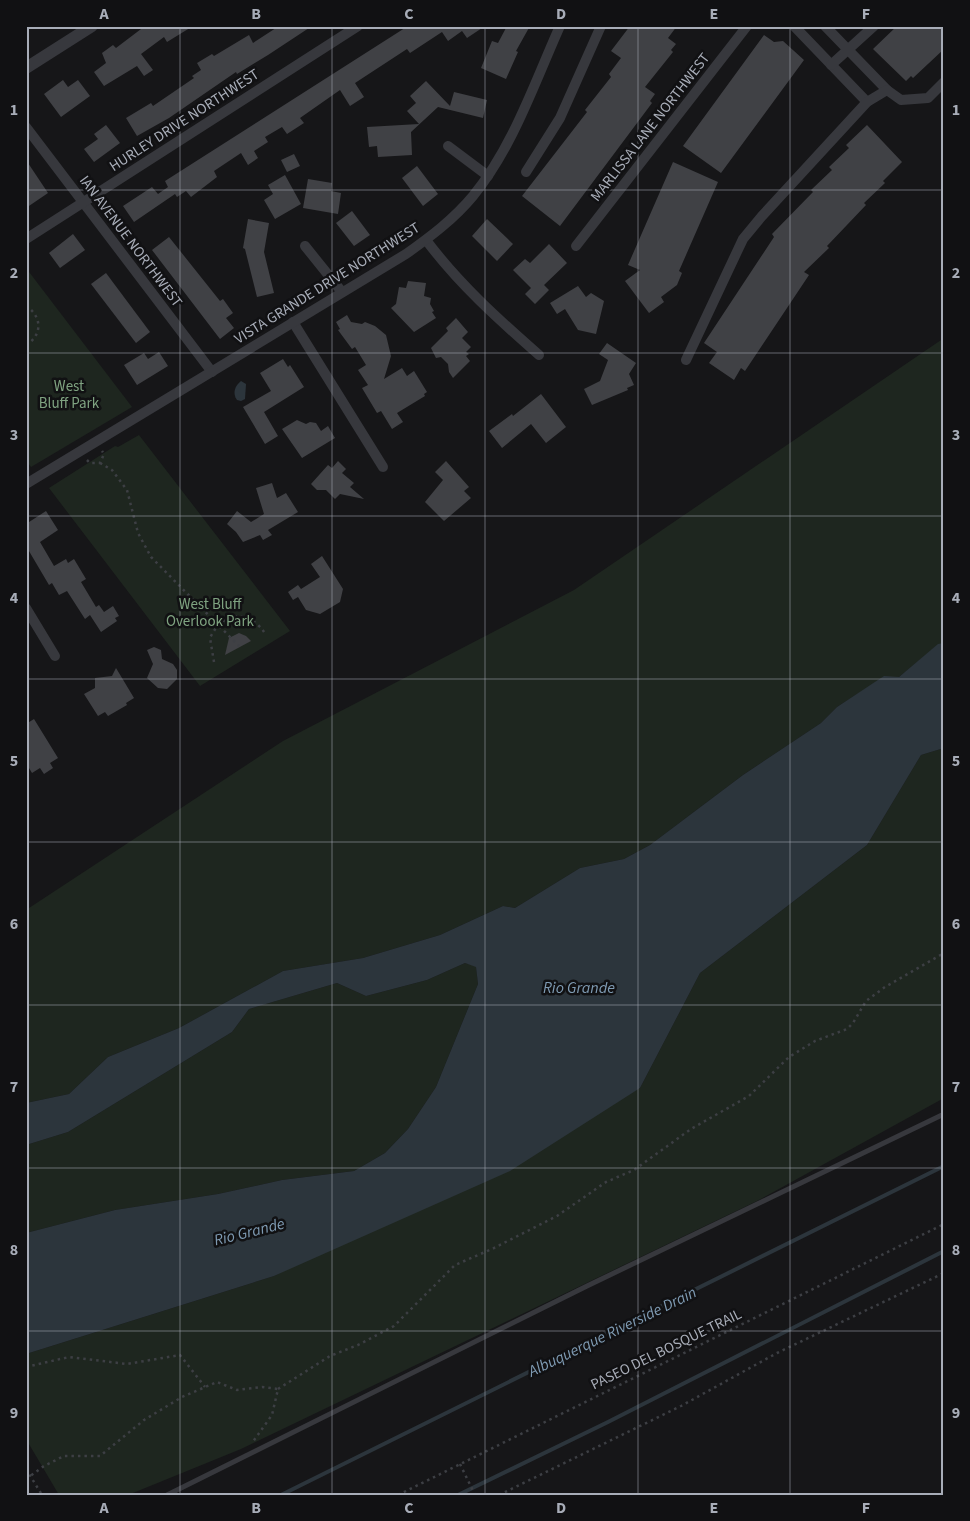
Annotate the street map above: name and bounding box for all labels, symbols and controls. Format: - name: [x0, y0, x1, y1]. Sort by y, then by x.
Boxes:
- text: A: [98, 3, 109, 25]
- text: B: [251, 3, 261, 25]
- text: C: [404, 3, 414, 25]
- text: D: [556, 3, 566, 25]
- text: E: [710, 3, 718, 25]
- text: F: [862, 3, 870, 25]
- street label: MARLISSA LANE NORTHWEST: [586, 49, 715, 206]
- street label: HURLEY DRIVE NORTHWEST: [105, 64, 263, 177]
- text: 1: [10, 99, 18, 121]
- text: 1: [952, 99, 960, 121]
- street label: IAN AVENUE NORTHWEST: [74, 171, 187, 311]
- street label: VISTA GRANDE DRIVE NORTHWEST: [230, 217, 424, 349]
- text: 2: [10, 262, 18, 284]
- text: 2: [952, 262, 960, 284]
- park label: West Bluff Park: [39, 376, 100, 414]
- text: 3: [10, 424, 18, 446]
- text: 3: [952, 424, 960, 446]
- text: 4: [10, 587, 19, 609]
- text: 4: [952, 587, 961, 609]
- park label: West Bluff Overlook Park: [166, 594, 255, 632]
- text: 5: [10, 750, 18, 772]
- text: 5: [952, 750, 960, 772]
- text: 6: [10, 913, 18, 935]
- text: 6: [952, 913, 960, 935]
- water label: Rio Grande: [543, 977, 615, 999]
- text: 7: [10, 1076, 18, 1098]
- text: 7: [952, 1076, 960, 1098]
- water label: Rio Grande: [212, 1213, 287, 1251]
- text: 8: [10, 1239, 18, 1261]
- text: 8: [952, 1239, 960, 1261]
- water label: Albuquerque Riverside Drain: [524, 1282, 700, 1383]
- street label: PASEO DEL BOSQUE TRAIL: [587, 1304, 745, 1395]
- text: 9: [10, 1402, 18, 1424]
- text: 9: [952, 1402, 960, 1424]
- text: A: [98, 1497, 109, 1519]
- text: B: [251, 1497, 261, 1519]
- text: C: [404, 1497, 414, 1519]
- text: D: [556, 1497, 566, 1519]
- text: E: [710, 1497, 718, 1519]
- text: F: [862, 1497, 870, 1519]

